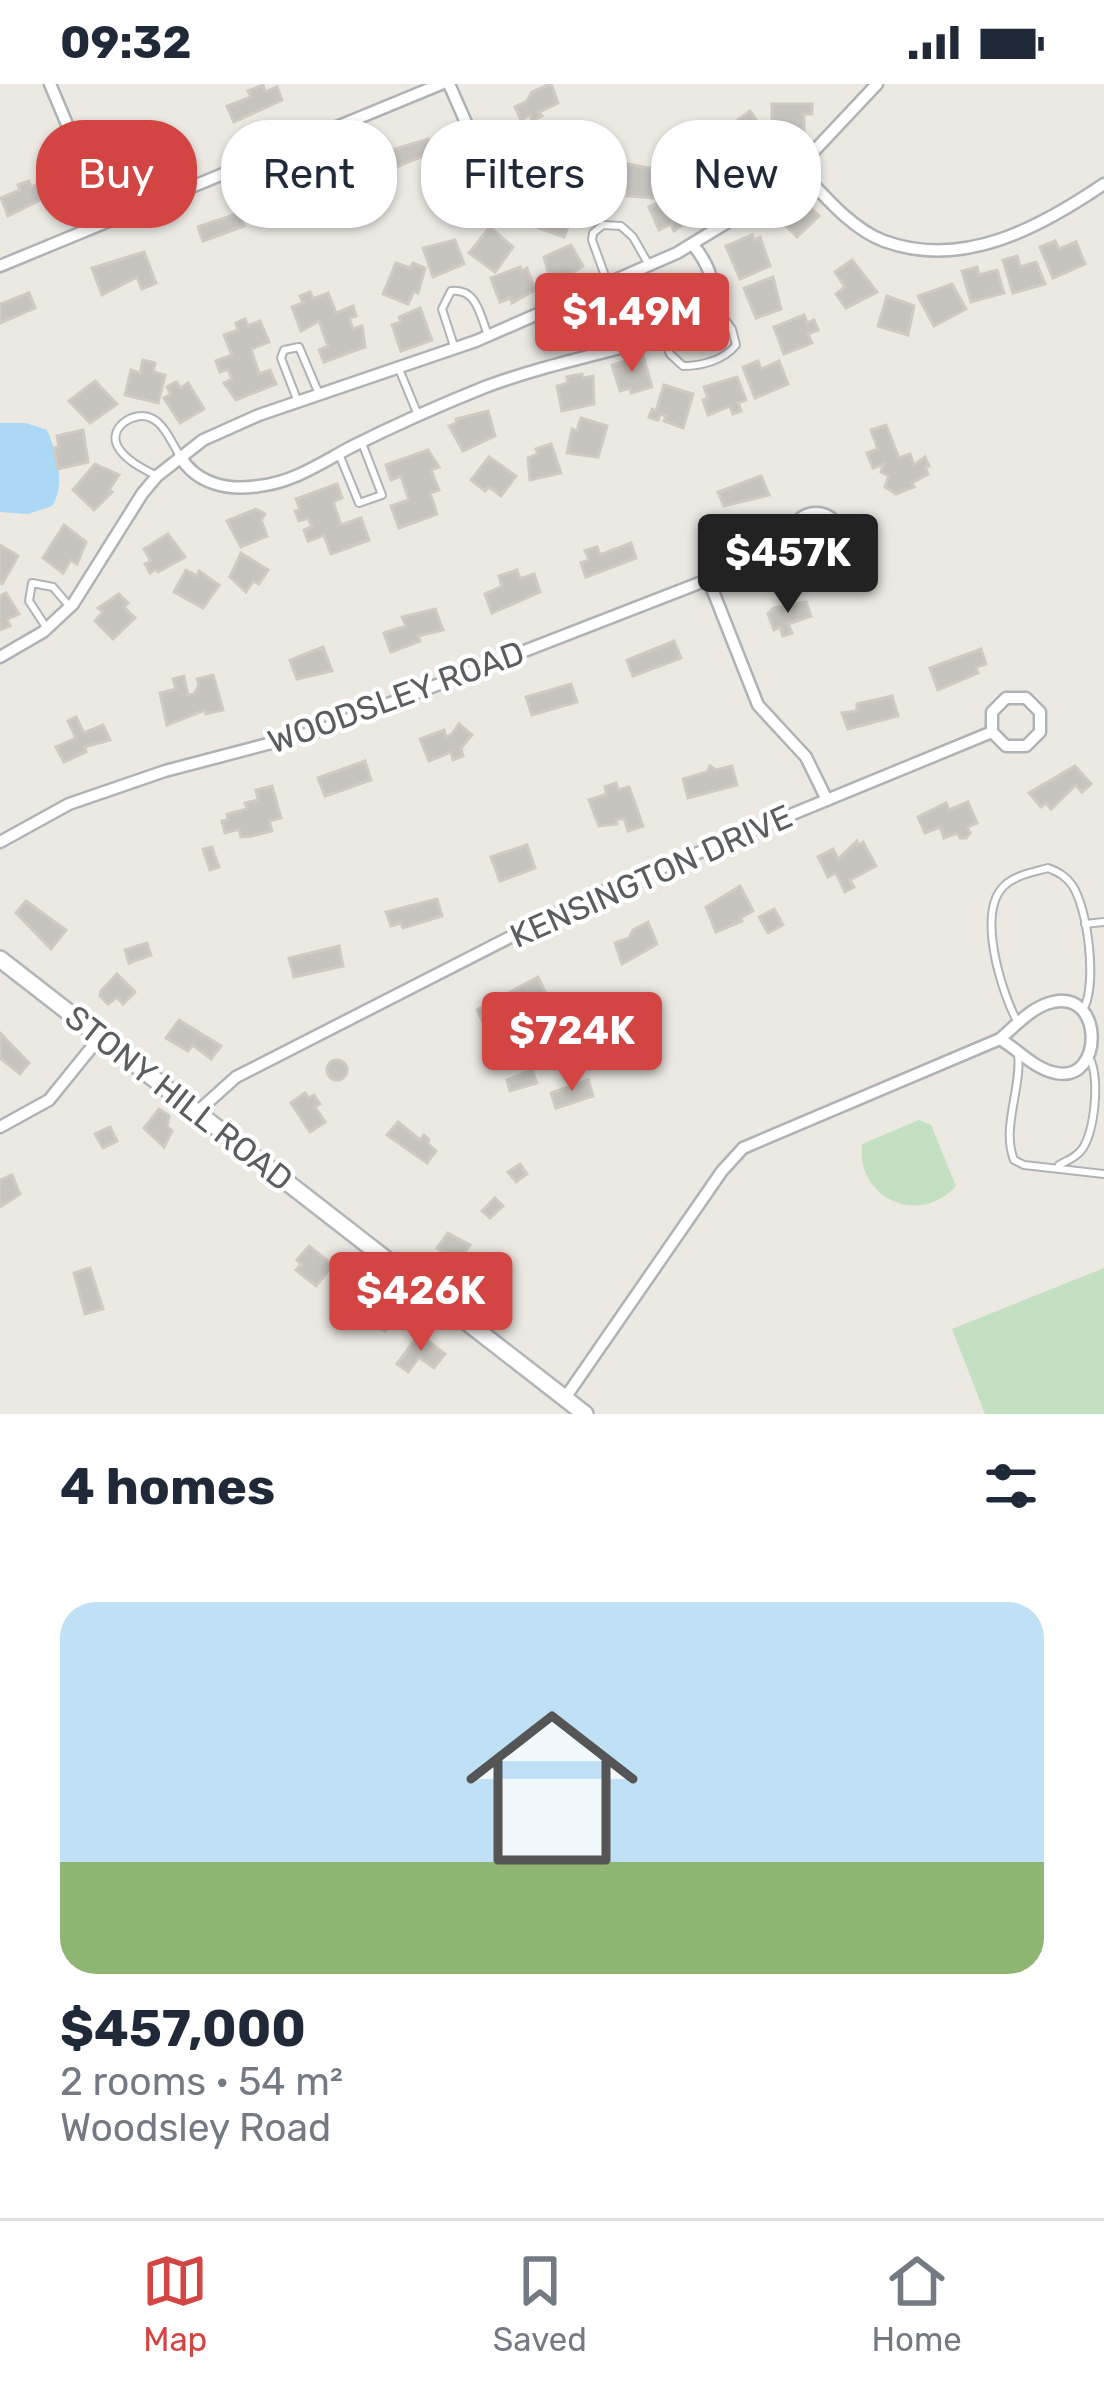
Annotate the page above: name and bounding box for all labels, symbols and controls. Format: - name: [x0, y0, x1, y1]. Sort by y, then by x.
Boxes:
- text: 09:32: [60, 16, 192, 69]
- chip: Buy: [36, 120, 197, 228]
- chip: Rent: [221, 120, 397, 228]
- chip: Filters: [421, 120, 627, 228]
- chip: New: [651, 120, 821, 228]
- pin: $1.49M: [534, 273, 730, 375]
- text: $1.49M: [562, 289, 702, 335]
- pin: $457K: [704, 514, 872, 616]
- text: $457K: [725, 530, 851, 576]
- street label: WOODSLEY ROAD: [263, 633, 529, 761]
- street label: KENSINGTON DRIVE: [504, 796, 798, 956]
- pin: $724K: [488, 992, 656, 1094]
- street label: STONY HILL ROAD: [57, 997, 301, 1199]
- text: $724K: [509, 1008, 635, 1054]
- pin: $426K: [337, 1252, 505, 1354]
- text: $426K: [356, 1268, 486, 1314]
- icon: filters: [978, 1453, 1044, 1519]
- text: 4 homes: [60, 1456, 275, 1517]
- icon: home: [444, 1680, 660, 1896]
- text: $457,000: [60, 1998, 306, 2059]
- text: 2 rooms · 54 m²: [60, 2059, 343, 2105]
- text: Woodsley Road: [60, 2105, 331, 2151]
- tab: Map: [142, 2248, 208, 2359]
- tab: Saved: [493, 2248, 587, 2359]
- tab: Home: [871, 2248, 962, 2359]

